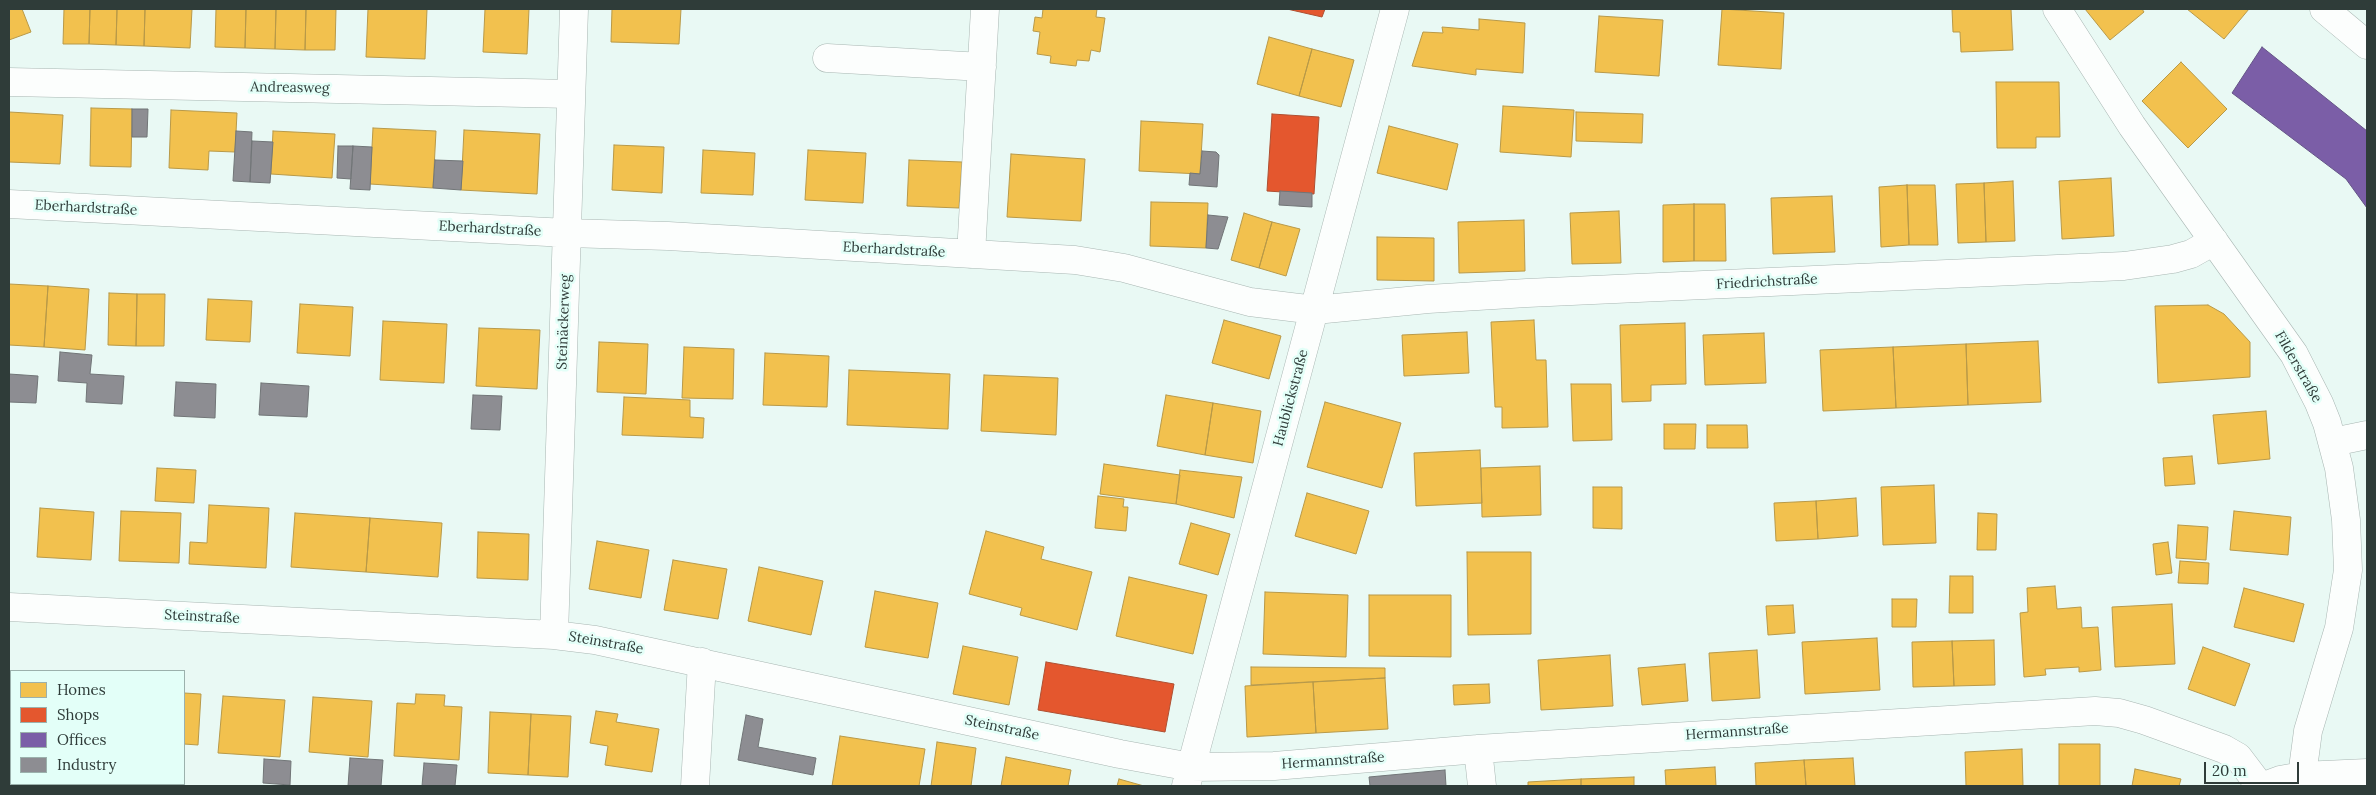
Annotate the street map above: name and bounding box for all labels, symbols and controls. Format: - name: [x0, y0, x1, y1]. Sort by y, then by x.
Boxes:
- street label: Andreasweg: [250, 79, 330, 97]
- street label: Eberhardstraße: [34, 197, 138, 219]
- street label: Eberhardstraße: [438, 218, 542, 240]
- street label: Eberhardstraße: [842, 239, 946, 261]
- street label: Friedrichstraße: [1716, 271, 1818, 293]
- street label: Steinäckerweg: [554, 274, 574, 370]
- street label: Filderstraße: [2271, 328, 2325, 406]
- street label: Haublickstraße: [1270, 348, 1312, 448]
- street label: Steinstraße: [164, 607, 240, 627]
- street label: Steinstraße: [567, 628, 645, 658]
- legend: [10, 670, 185, 785]
- text: Homes: [57, 680, 106, 699]
- text: Shops: [57, 705, 99, 724]
- street label: Steinstraße: [963, 712, 1041, 744]
- street label: Hermannstraße: [1685, 720, 1789, 744]
- text: Offices: [57, 730, 106, 749]
- street label: Hermannstraße: [1281, 749, 1385, 773]
- scale bar: [2206, 752, 2301, 784]
- text: Industry: [57, 755, 116, 774]
- text: 20 m: [2212, 761, 2247, 780]

